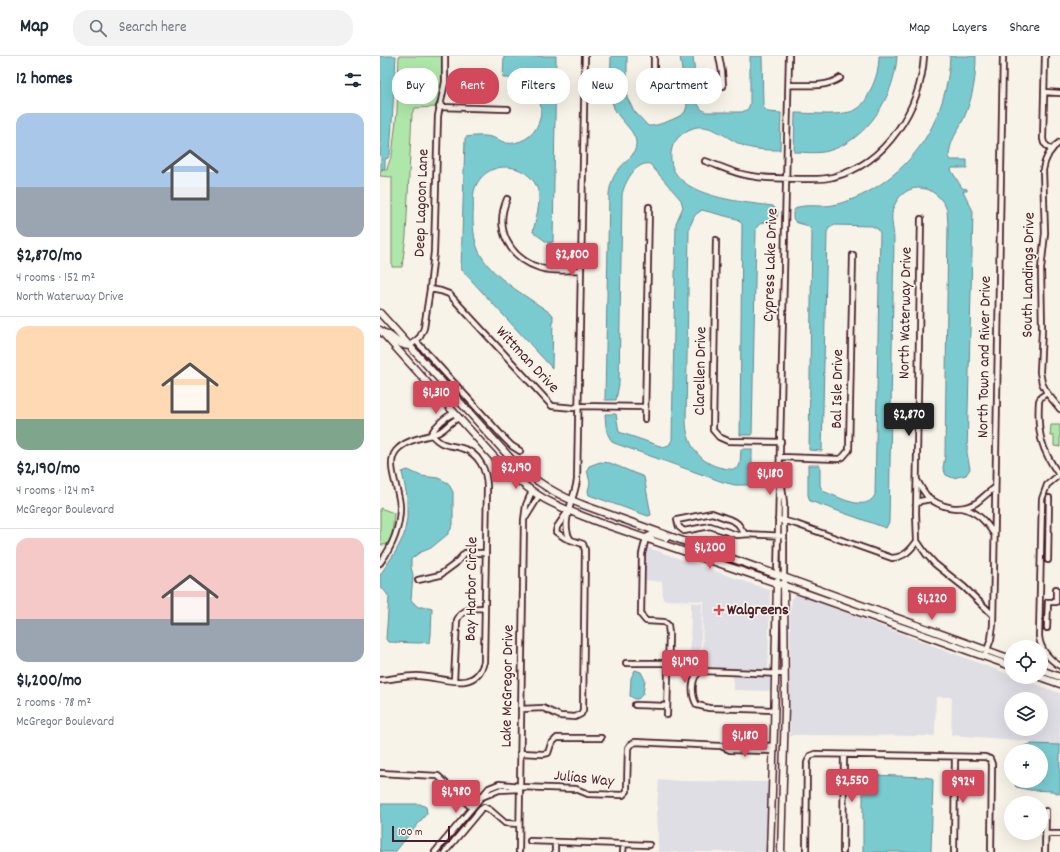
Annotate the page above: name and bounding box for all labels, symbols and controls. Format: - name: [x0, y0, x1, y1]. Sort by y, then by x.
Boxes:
- search box: [73, 10, 353, 46]
- text: Map: [20, 14, 49, 41]
- icon: search: [87, 17, 109, 39]
- text: Search here: [119, 17, 187, 39]
- text: Map: [909, 18, 930, 38]
- text: Layers: [952, 18, 987, 38]
- text: Share: [1009, 18, 1040, 38]
- text: 12 homes: [16, 68, 73, 92]
- chip: Buy: [392, 68, 438, 104]
- chip: Rent: [446, 68, 499, 104]
- chip: Filters: [507, 68, 570, 104]
- chip: New: [578, 68, 628, 104]
- chip: Apartment: [636, 68, 722, 104]
- icon: filters: [342, 69, 364, 91]
- icon: home: [154, 139, 226, 211]
- street label: Deep Lagoon Lane: [409, 149, 435, 257]
- street label: Cypress Lake Drive: [758, 208, 784, 322]
- street label: South Landings Drive: [1016, 212, 1042, 338]
- pin: $2,800: [539, 243, 605, 277]
- text: $2,870/mo: [16, 245, 82, 269]
- text: $2,800: [555, 246, 589, 265]
- street label: North Waterway Drive: [893, 247, 919, 379]
- text: 4 rooms · 152 m²: [16, 269, 95, 288]
- street label: North Town and River Drive: [972, 276, 998, 438]
- text: North Waterway Drive: [16, 288, 123, 307]
- street label: Wittman Drive: [490, 321, 564, 399]
- street label: Clarellen Drive: [689, 326, 713, 416]
- street label: Bal Isle Drive: [826, 349, 850, 429]
- icon: home: [154, 352, 226, 424]
- pin: $1,310: [403, 381, 469, 415]
- text: $1,310: [422, 384, 450, 403]
- pin: $2,870: [876, 403, 942, 437]
- text: $2,870: [893, 406, 925, 425]
- pin: $2,190: [483, 456, 549, 490]
- text: $2,190/mo: [16, 458, 80, 482]
- text: $2,190: [501, 459, 531, 478]
- pin: $1,180: [737, 462, 803, 496]
- text: $1,180: [756, 465, 784, 484]
- text: 4 rooms · 124 m²: [16, 482, 95, 501]
- text: McGregor Boulevard: [16, 501, 114, 520]
- pin: $1,200: [677, 536, 743, 570]
- street label: Bay Harbor Circle: [460, 537, 484, 641]
- text: $1,200: [694, 539, 726, 558]
- icon: home: [154, 564, 226, 636]
- pin: $1,220: [899, 587, 965, 621]
- text: $1,220: [917, 590, 947, 609]
- place label: Walgreens: [727, 599, 789, 622]
- marker: Walgreens: [714, 605, 724, 615]
- street label: Lake McGregor Drive: [495, 624, 521, 748]
- map controls: [1004, 640, 1048, 840]
- button: locate: [1004, 640, 1048, 684]
- pin: $1,190: [652, 650, 718, 684]
- text: $1,190: [671, 653, 699, 672]
- text: $1,200/mo: [16, 670, 82, 694]
- button: layers: [1004, 692, 1048, 736]
- text: 2 rooms · 78 m²: [16, 694, 91, 713]
- text: McGregor Boulevard: [16, 713, 114, 732]
- pin: $1,180: [712, 724, 778, 758]
- text: $1,180: [731, 727, 759, 746]
- button: +: [1004, 744, 1048, 788]
- street label: Julias Way: [553, 764, 616, 794]
- pin: $2,550: [819, 769, 885, 803]
- pin: $924: [939, 770, 987, 804]
- text: $2,550: [835, 772, 869, 791]
- text: $924: [951, 773, 975, 792]
- pin: $1,980: [423, 780, 489, 814]
- text: $1,980: [441, 783, 471, 802]
- button: −: [1004, 796, 1048, 840]
- scale bar: [392, 824, 450, 843]
- text: 100 m: [398, 825, 422, 841]

